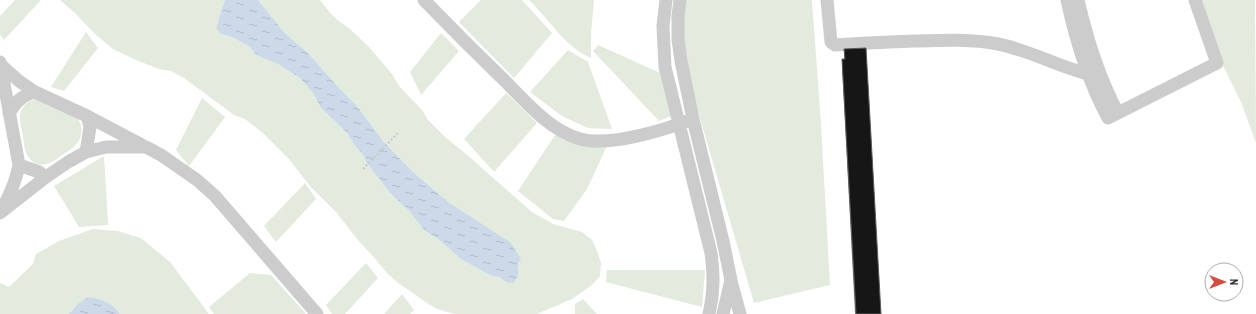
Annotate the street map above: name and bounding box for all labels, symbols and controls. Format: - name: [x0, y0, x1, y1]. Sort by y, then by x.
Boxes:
- north arrow: [1204, 262, 1244, 302]
- text: N: [1227, 279, 1241, 285]

